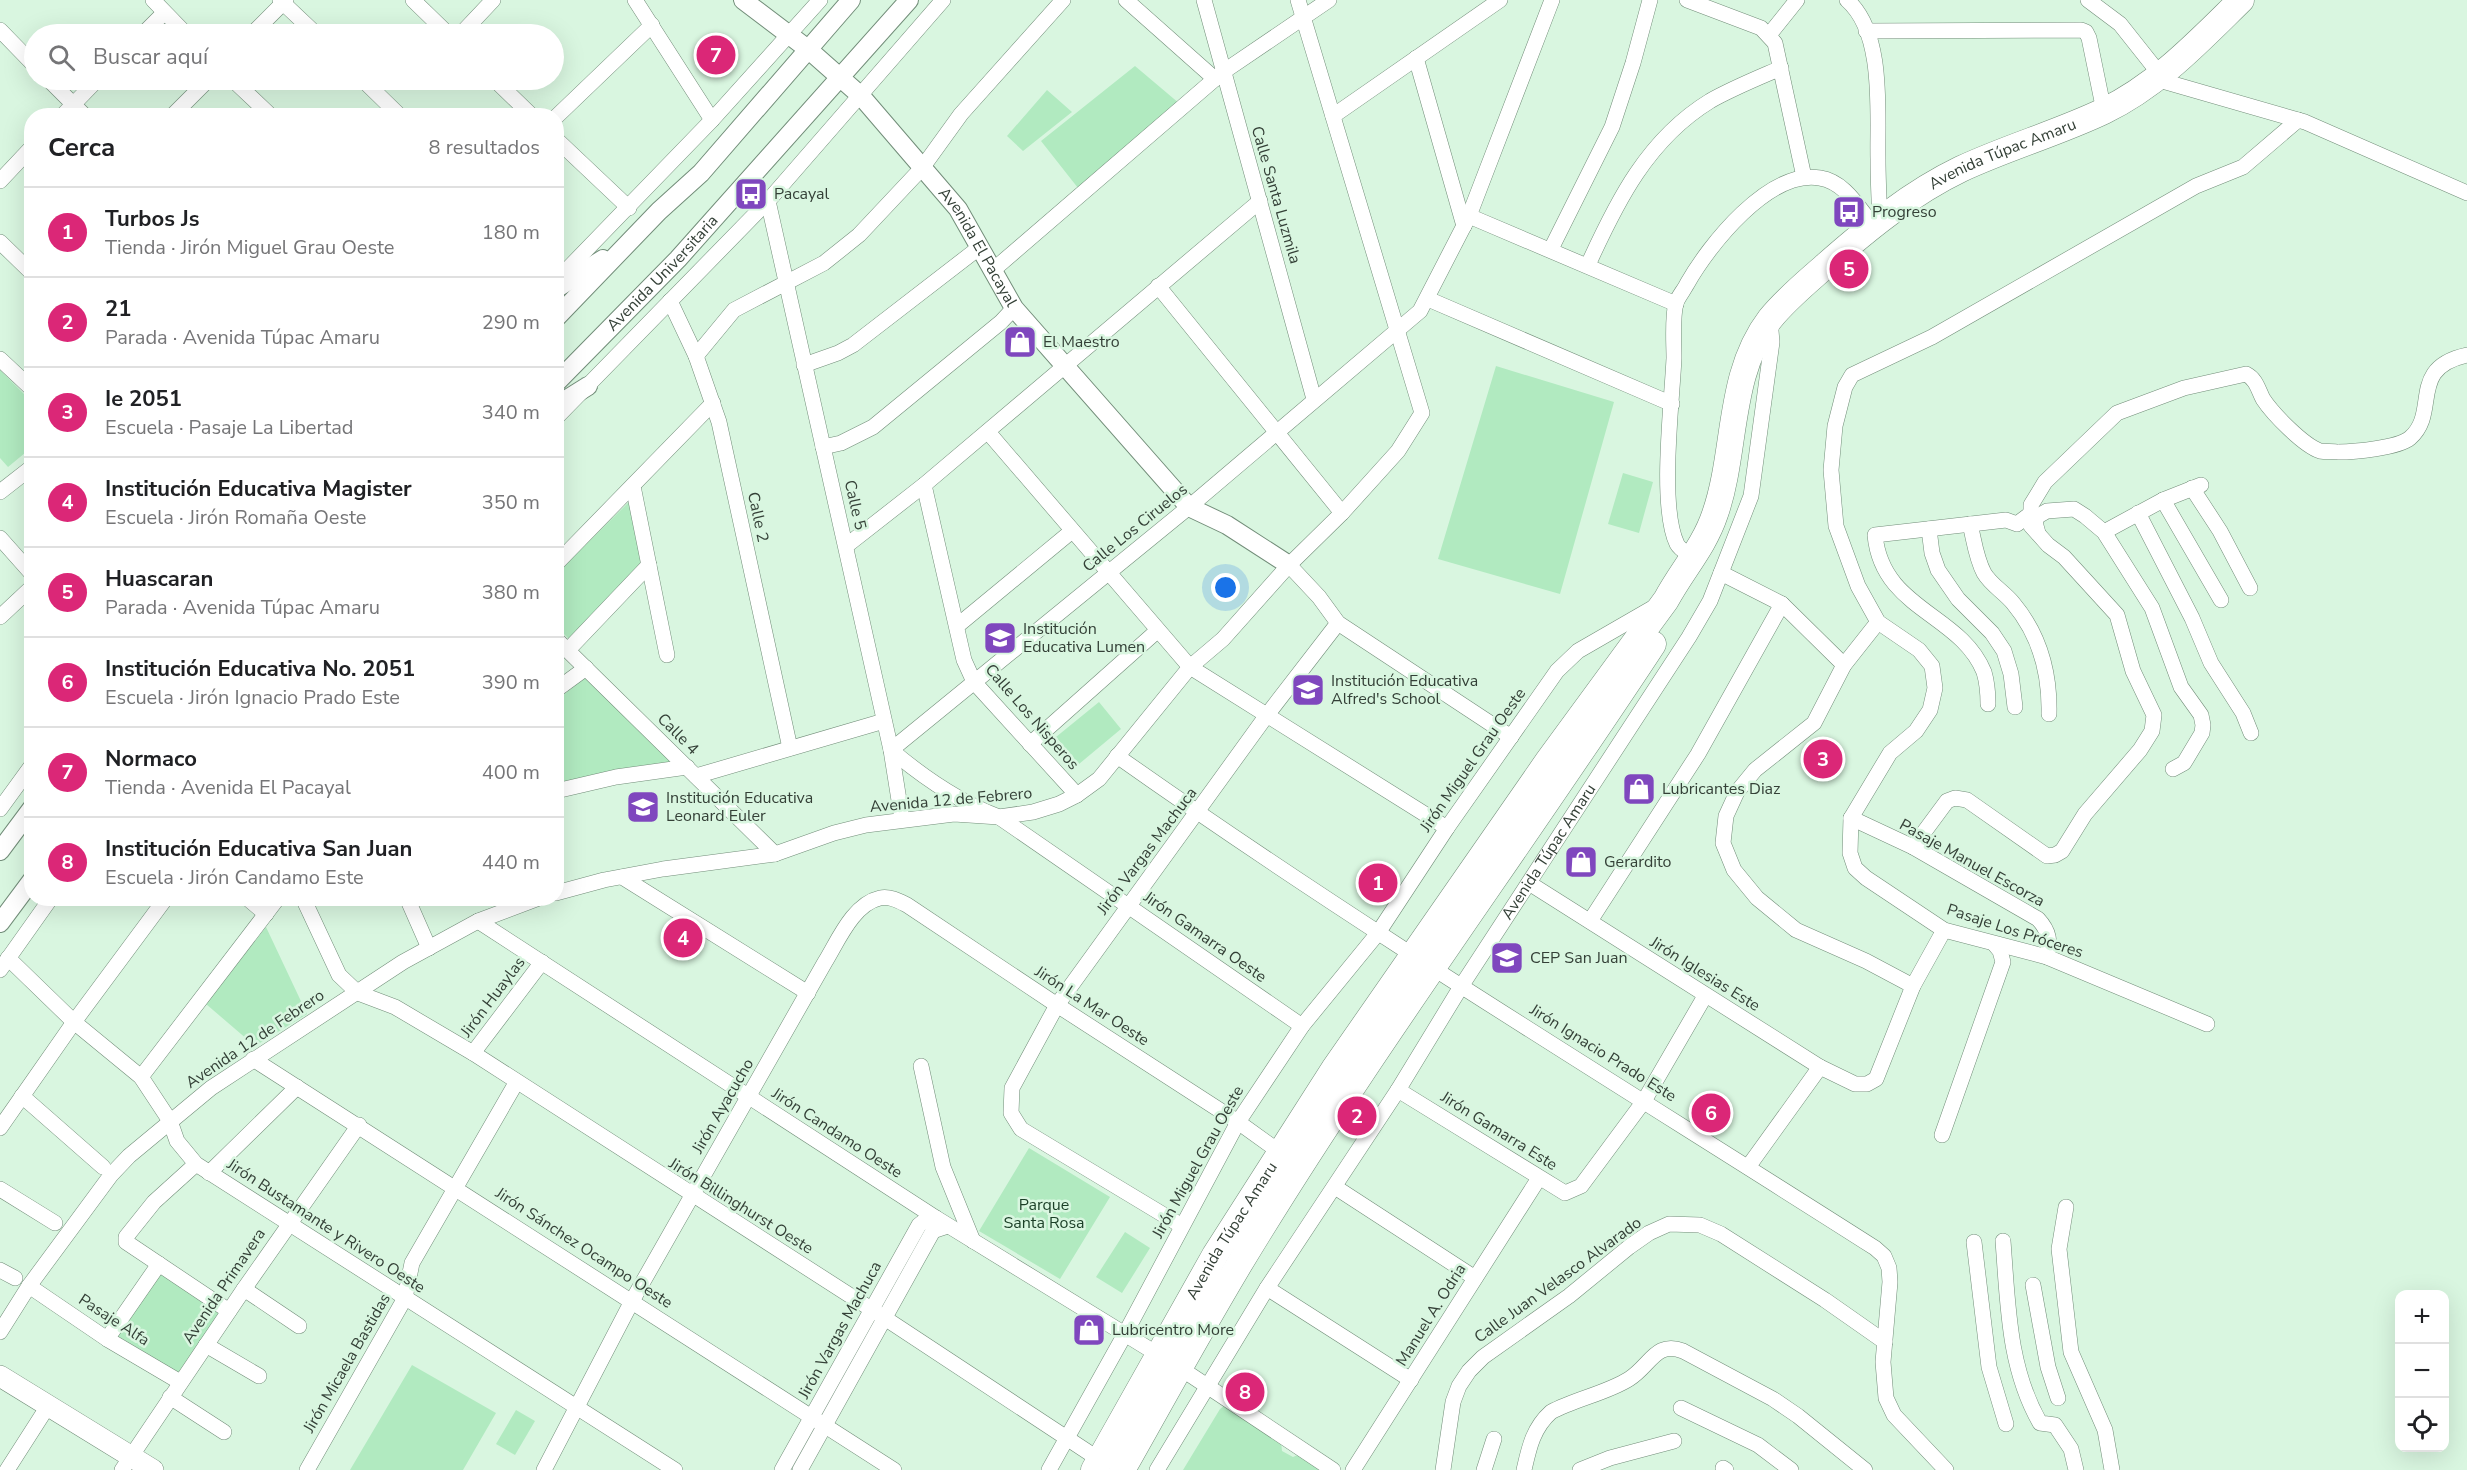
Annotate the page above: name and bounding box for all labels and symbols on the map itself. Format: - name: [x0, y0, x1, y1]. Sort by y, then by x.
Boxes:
- pin: 7: [696, 32, 736, 78]
- street label: Avenida Túpac Amaru: [1925, 113, 2080, 195]
- street label: Calle Santa Luzmila: [1246, 124, 1306, 266]
- bus stop icon: Pacayal: [733, 176, 769, 212]
- place label: Pacayal: [774, 183, 830, 205]
- street label: Avenida El Pacayal: [933, 183, 1022, 311]
- bus stop icon: Progreso: [1831, 194, 1867, 230]
- place label: Progreso: [1872, 201, 1937, 223]
- street label: Avenida Universitaria: [602, 210, 723, 336]
- pin: 5: [1830, 246, 1868, 292]
- shop icon: El Maestro: [1002, 324, 1038, 360]
- place label: El Maestro: [1043, 331, 1120, 353]
- street label: Calle 5: [839, 478, 871, 532]
- street label: Calle Los Ciruelos: [1078, 479, 1192, 577]
- street label: Calle 2: [742, 490, 774, 544]
- your location: [1211, 573, 1240, 602]
- place label: Institución Educativa Lumen: [1023, 618, 1145, 658]
- school or university icon: Institución Educativa Lumen: [982, 620, 1018, 656]
- street label: Calle Los Nisperos: [980, 659, 1084, 775]
- place label: Institución Educativa Alfred's School: [1331, 670, 1478, 710]
- school or university icon: Institución Educativa Alfred's School: [1290, 672, 1326, 708]
- street label: Jirón Miguel Grau Oeste: [1414, 684, 1531, 837]
- street label: Calle 4: [652, 708, 704, 760]
- pin: 3: [1804, 736, 1842, 782]
- shop icon: Lubricantes Diaz: [1621, 771, 1657, 807]
- place label: Lubricantes Diaz: [1662, 778, 1781, 800]
- street label: Avenida Túpac Amaru: [1496, 780, 1601, 924]
- street label: Avenida 12 de Febrero: [869, 782, 1033, 818]
- street label: Jirón Vargas Machuca: [1091, 783, 1202, 920]
- place label: Institución Educativa Leonard Euler: [666, 787, 813, 827]
- school or university icon: Institución Educativa Leonard Euler: [625, 789, 661, 825]
- street label: Pasaje Manuel Escorza: [1895, 814, 2049, 912]
- shop icon: Gerardito: [1563, 844, 1599, 880]
- place label: Gerardito: [1604, 851, 1671, 873]
- pin: 1: [1358, 860, 1398, 906]
- street label: Jirón Gamarra Oeste: [1138, 886, 1271, 988]
- street label: Pasaje Los Próceres: [1944, 899, 2086, 963]
- pin: 4: [664, 916, 702, 960]
- street label: Jirón Iglesias Este: [1645, 931, 1764, 1017]
- school or university icon: CEP San Juan: [1489, 940, 1525, 976]
- place label: CEP San Juan: [1530, 947, 1628, 969]
- street label: Jirón Huaylas: [455, 952, 530, 1042]
- street label: Jirón La Mar Oeste: [1030, 960, 1153, 1051]
- street label: Avenida 12 de Febrero: [181, 984, 329, 1094]
- street label: Jirón Ignacio Prado Este: [1525, 998, 1681, 1107]
- street label: Jirón Ayacucho: [686, 1054, 759, 1158]
- street label: Jirón Candamo Oeste: [767, 1082, 907, 1184]
- street label: Jirón Miguel Grau Oeste: [1146, 1082, 1249, 1243]
- street label: Jirón Gamarra Este: [1436, 1086, 1562, 1176]
- pin: 6: [1692, 1090, 1730, 1136]
- pin: 2: [1338, 1094, 1376, 1138]
- street label: Jirón Billinghurst Oeste: [664, 1152, 817, 1259]
- street label: Jirón Bustamante y Rivero Oeste: [222, 1153, 429, 1298]
- street label: Avenida Túpac Amaru: [1181, 1158, 1283, 1304]
- street label: Jirón Sánchez Ocampo Oeste: [490, 1182, 677, 1314]
- park label: Parque Santa Rosa: [1003, 1194, 1085, 1234]
- street label: Calle Juan Velasco Alvarado: [1470, 1212, 1646, 1348]
- street label: Avenida Primavera: [177, 1224, 271, 1348]
- street label: Jirón Vargas Machuca: [793, 1257, 887, 1404]
- street label: Manuel A. Odria: [1391, 1260, 1471, 1370]
- street label: Pasaje Alfa: [74, 1289, 154, 1351]
- street label: Jirón Micaela Bastidas: [298, 1289, 396, 1438]
- shop icon: Lubricentro More: [1071, 1312, 1107, 1348]
- place label: Lubricentro More: [1112, 1319, 1234, 1341]
- pin: 8: [1226, 1370, 1264, 1414]

